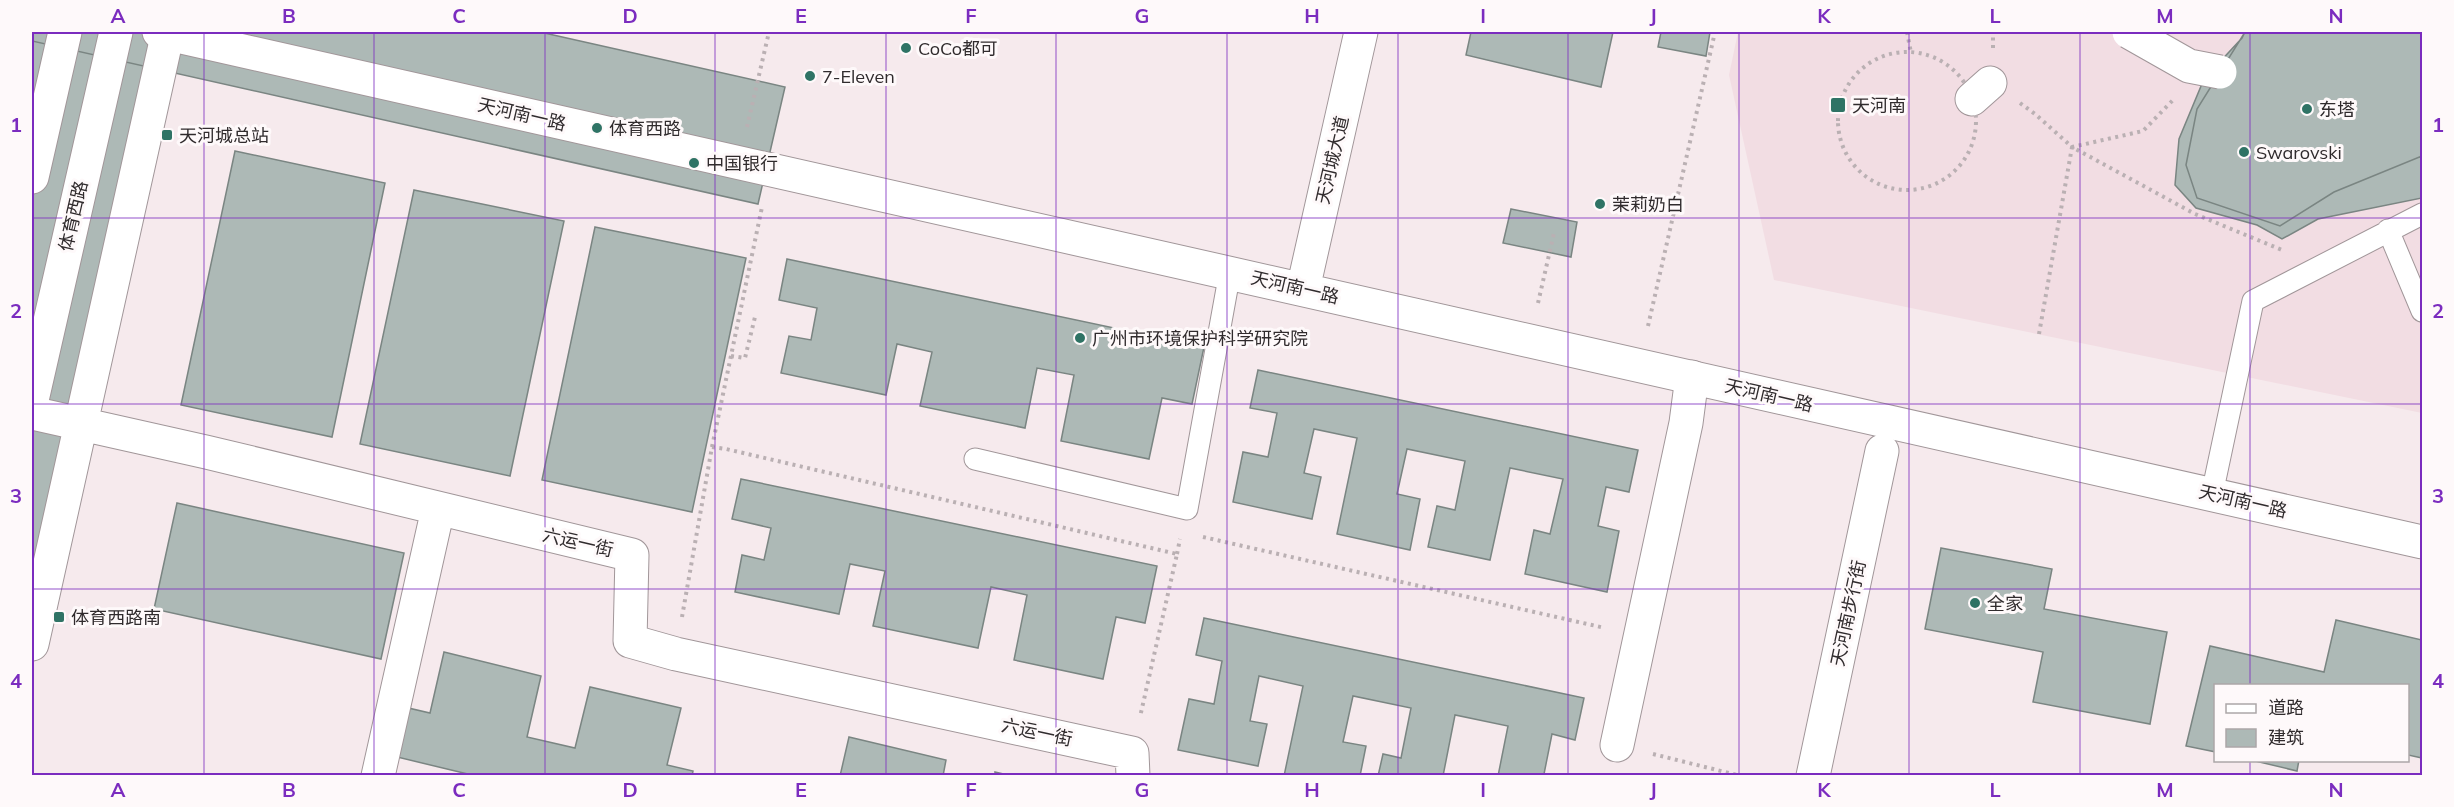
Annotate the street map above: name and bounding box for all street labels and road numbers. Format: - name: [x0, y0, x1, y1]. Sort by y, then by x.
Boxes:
- street label: 天河南一路: [476, 93, 568, 135]
- street label: 天河城大道: [1311, 114, 1353, 206]
- street label: 体育西路: [54, 178, 92, 254]
- street label: 天河南一路: [1249, 266, 1341, 308]
- street label: 天河南一路: [1723, 374, 1815, 416]
- street label: 天河南一路: [2197, 480, 2289, 522]
- street label: 六运一街: [540, 523, 616, 561]
- street label: 天河南步行街: [1826, 558, 1870, 668]
- street label: 六运一街: [999, 713, 1075, 751]

